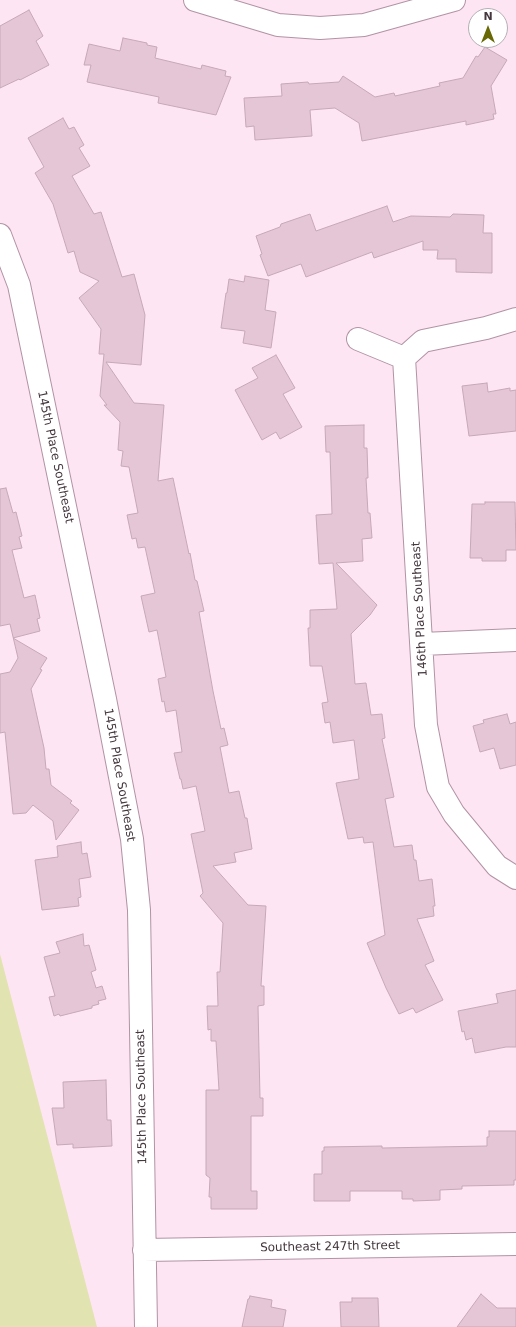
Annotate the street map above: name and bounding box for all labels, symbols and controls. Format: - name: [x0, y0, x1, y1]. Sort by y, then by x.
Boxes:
- north arrow: [468, 8, 508, 48]
- text: N: [483, 10, 493, 23]
- street label: 145th Place Southeast: [34, 389, 76, 525]
- street label: 146th Place Southeast: [409, 541, 431, 677]
- street label: 145th Place Southeast: [100, 707, 138, 843]
- street label: 145th Place Southeast: [134, 1029, 150, 1165]
- street label: Southeast 247th Street: [260, 1239, 400, 1255]

